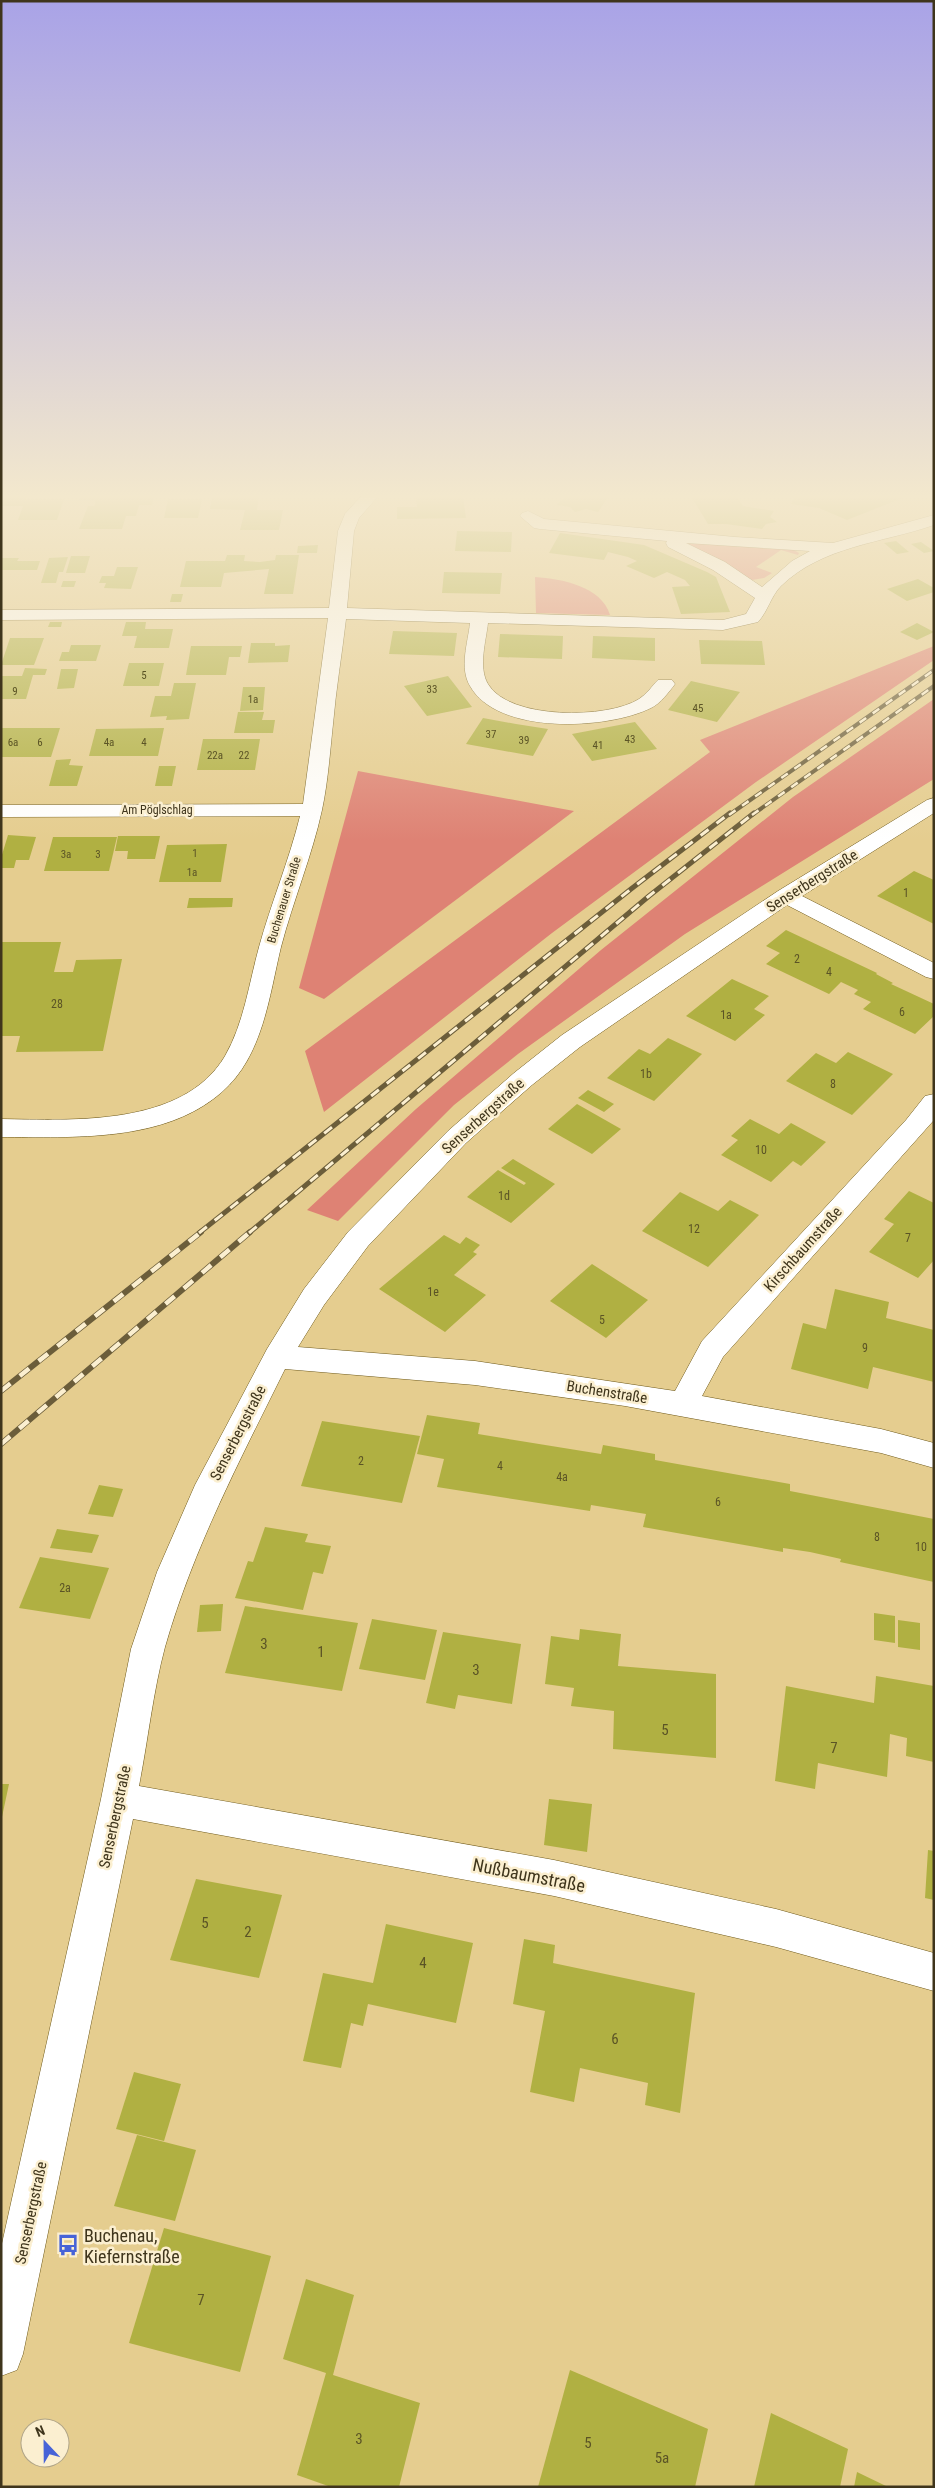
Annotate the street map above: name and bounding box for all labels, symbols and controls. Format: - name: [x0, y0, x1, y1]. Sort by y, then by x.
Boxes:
- house number: 5: [141, 669, 147, 682]
- house number: 33: [427, 683, 437, 696]
- house number: 9: [12, 685, 18, 698]
- house number: 1a: [248, 693, 258, 706]
- house number: 45: [693, 702, 703, 715]
- house number: 37: [486, 728, 496, 741]
- house number: 43: [625, 733, 635, 746]
- house number: 39: [519, 734, 529, 747]
- house number: 6a: [8, 736, 18, 749]
- house number: 6: [37, 736, 43, 749]
- house number: 4a: [104, 736, 114, 749]
- house number: 4: [141, 736, 147, 749]
- house number: 41: [593, 739, 603, 752]
- house number: 22a: [207, 749, 223, 762]
- house number: 22: [239, 749, 249, 762]
- street label: Am Pöglschlag: [121, 803, 193, 817]
- street label: Senserbergstraße: [763, 846, 861, 916]
- house number: 1: [192, 847, 198, 860]
- house number: 3a: [61, 848, 71, 861]
- house number: 3: [95, 848, 101, 861]
- street label: Buchenauer Straße: [264, 855, 304, 945]
- house number: 1a: [187, 866, 197, 879]
- house number: 1: [903, 886, 909, 900]
- house number: 2: [794, 952, 800, 966]
- house number: 4: [826, 965, 832, 979]
- house number: 28: [51, 997, 63, 1011]
- house number: 6: [899, 1005, 905, 1019]
- house number: 1a: [720, 1008, 732, 1022]
- house number: 1b: [640, 1067, 652, 1081]
- street label: Senserbergstraße: [438, 1074, 528, 1158]
- house number: 8: [830, 1077, 836, 1091]
- house number: 10: [755, 1143, 767, 1157]
- house number: 1d: [498, 1189, 510, 1203]
- street label: Kirschbaumstraße: [760, 1203, 846, 1295]
- house number: 12: [688, 1222, 700, 1236]
- house number: 7: [905, 1231, 911, 1245]
- house number: 1e: [427, 1285, 439, 1299]
- house number: 5: [599, 1313, 605, 1327]
- house number: 9: [862, 1341, 868, 1355]
- street label: Buchenstraße: [565, 1377, 649, 1407]
- street label: Senserbergstraße: [206, 1382, 270, 1484]
- house number: 2: [358, 1454, 364, 1468]
- house number: 4: [497, 1459, 503, 1473]
- house number: 4a: [556, 1470, 568, 1484]
- house number: 6: [715, 1495, 721, 1509]
- house number: 8: [874, 1530, 880, 1544]
- house number: 10: [915, 1540, 927, 1554]
- house number: 2a: [59, 1581, 71, 1595]
- house number: 3: [260, 1635, 268, 1653]
- house number: 1: [317, 1643, 325, 1661]
- house number: 3: [472, 1661, 480, 1679]
- house number: 5: [661, 1721, 669, 1739]
- house number: 7: [830, 1739, 838, 1757]
- street label: Senserbergstraße: [95, 1764, 135, 1870]
- street label: Nußbaumstraße: [471, 1854, 587, 1896]
- house number: 5: [201, 1914, 209, 1932]
- house number: 2: [244, 1923, 252, 1941]
- house number: 4: [419, 1954, 427, 1972]
- house number: 6: [611, 2030, 619, 2048]
- street label: Senserbergstraße: [11, 2160, 51, 2266]
- place label: Buchenau, Kiefernstraße: [84, 2225, 180, 2267]
- bus stop icon: Buchenau, Kiefernstraße: [55, 2232, 81, 2258]
- house number: 7: [197, 2291, 205, 2309]
- north arrow: [20, 2418, 70, 2468]
- text: N: [33, 2422, 47, 2440]
- house number: 3: [355, 2430, 363, 2448]
- house number: 5: [584, 2434, 592, 2452]
- house number: 5a: [655, 2449, 669, 2467]

